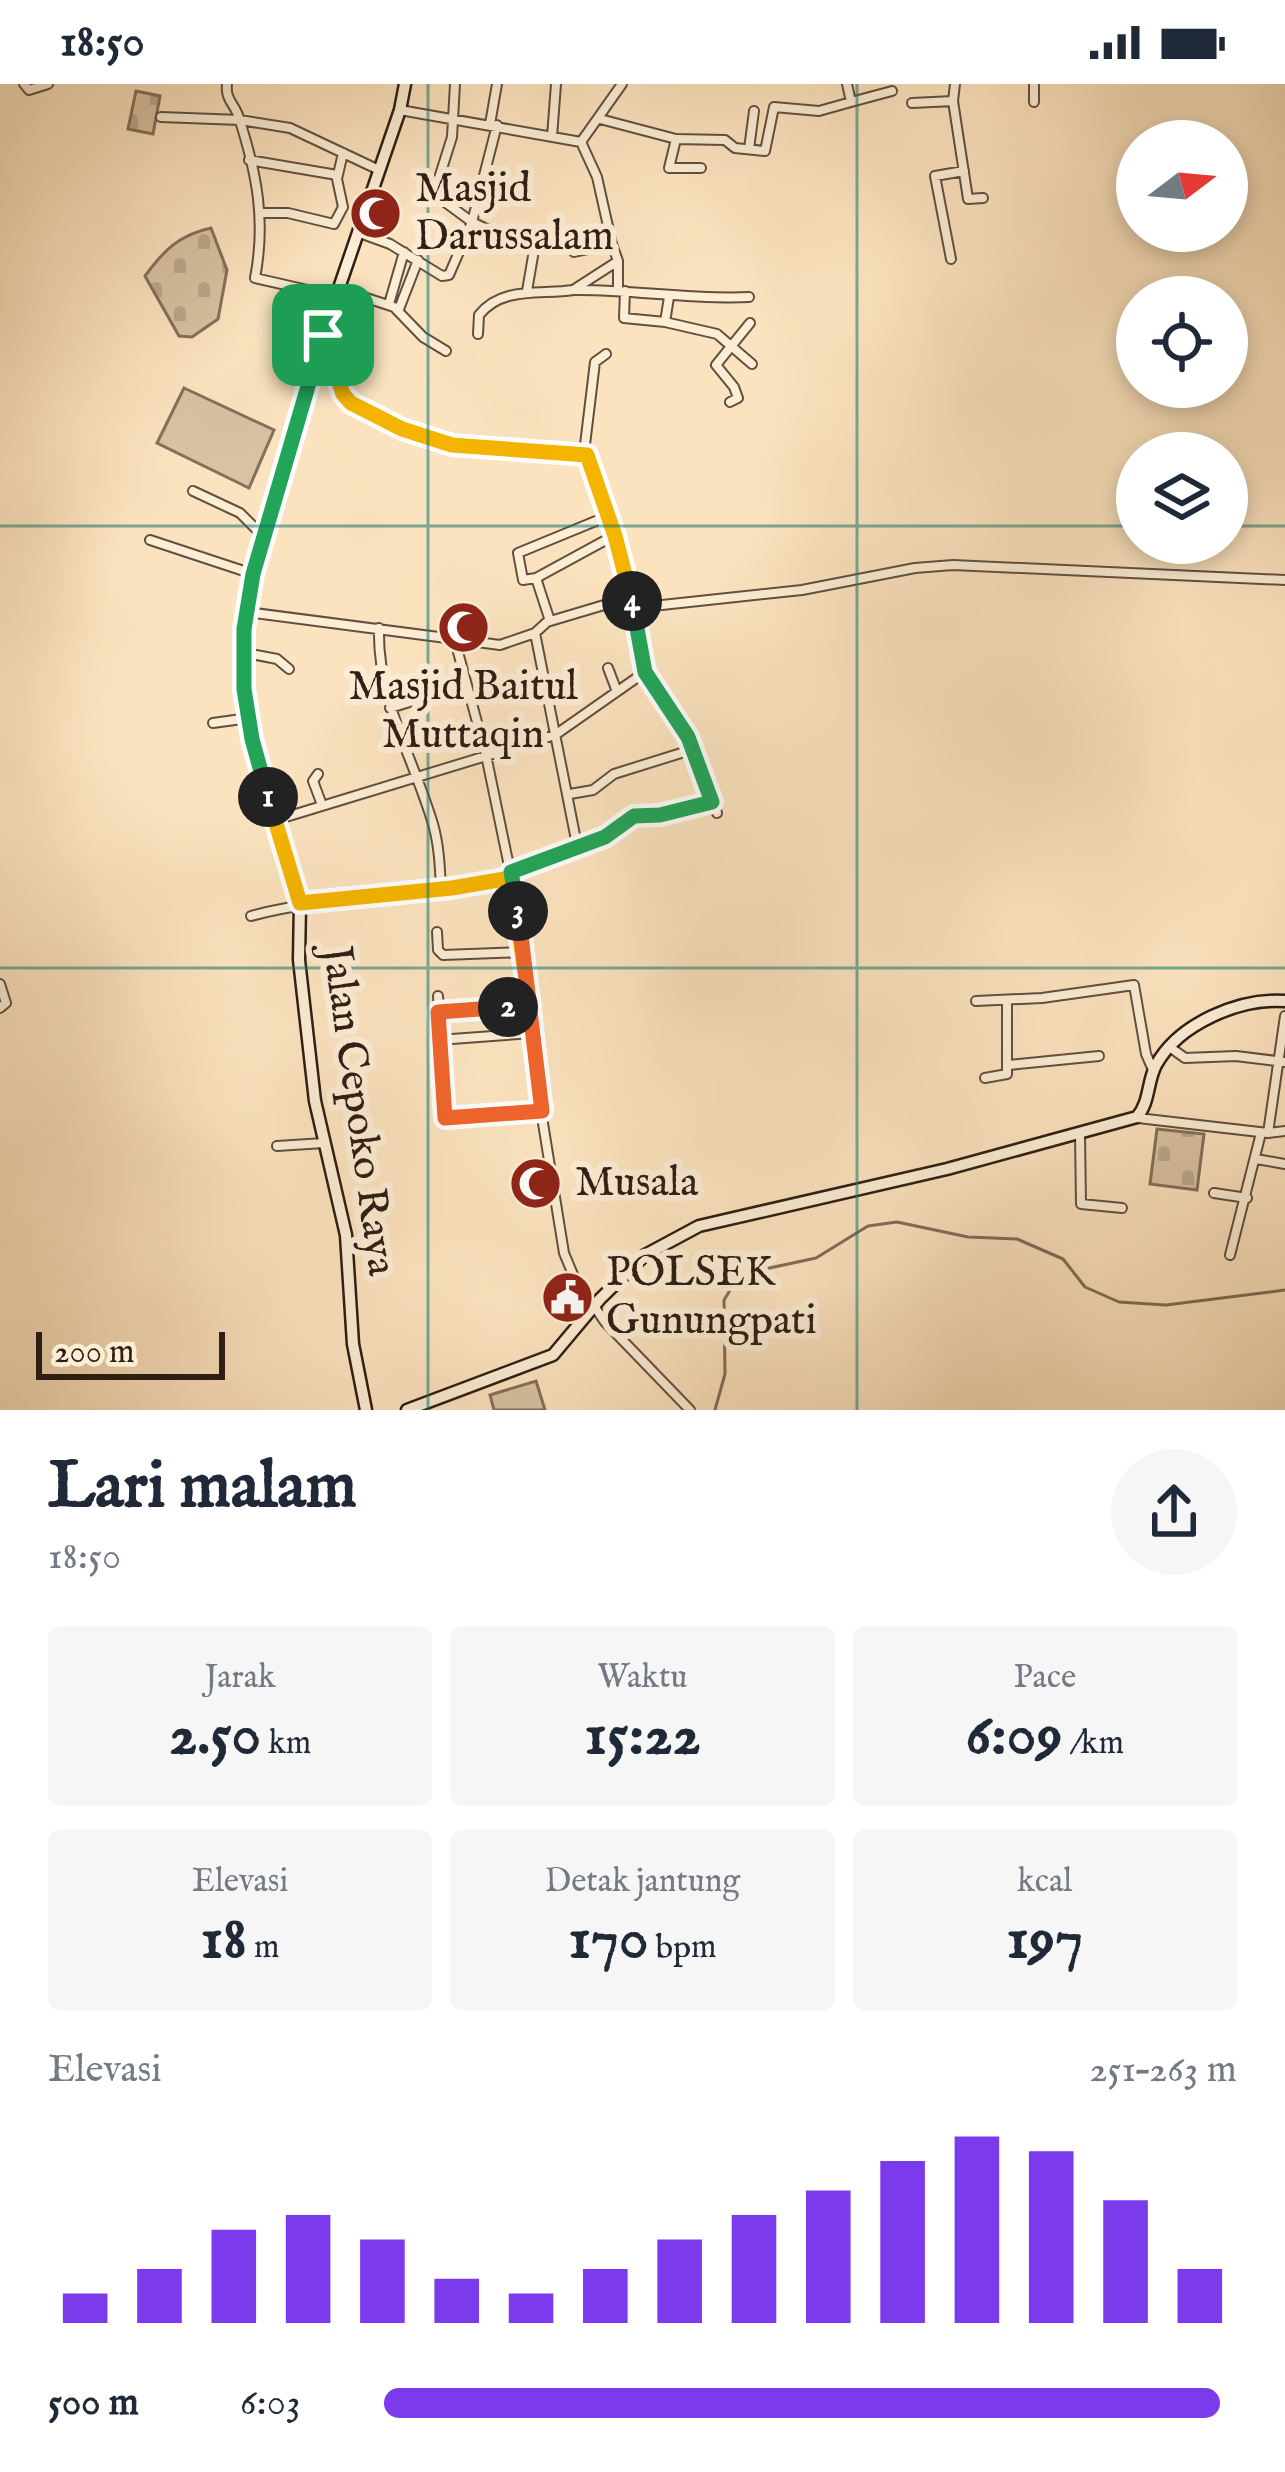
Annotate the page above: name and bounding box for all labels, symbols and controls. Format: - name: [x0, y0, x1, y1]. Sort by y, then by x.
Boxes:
- text: 18:50: [60, 14, 145, 71]
- north arrow: [1116, 120, 1248, 252]
- map controls: [1116, 120, 1248, 564]
- place label: Masjid Darussalam: [415, 163, 614, 264]
- mosque icon: Masjid Darussalam: [348, 185, 404, 241]
- button: locate: [1116, 276, 1248, 408]
- pin: [272, 284, 374, 386]
- icon: arrive: [290, 302, 356, 368]
- button: layers: [1116, 432, 1248, 564]
- pin: 4: [602, 571, 662, 631]
- text: 4: [624, 580, 640, 622]
- mosque icon: Masjid Baitul Muttaqin: [435, 600, 491, 656]
- place label: Masjid Baitul Muttaqin: [348, 661, 578, 762]
- pin: 1: [238, 767, 298, 827]
- text: 1: [262, 776, 274, 818]
- pin: 3: [488, 881, 548, 941]
- text: 3: [512, 890, 524, 932]
- street label: Jalan Cepoko Raya: [308, 939, 407, 1280]
- pin: 2: [478, 977, 538, 1037]
- text: 2: [500, 986, 516, 1028]
- mosque icon: Musala: [508, 1155, 564, 1211]
- place label: Musala: [575, 1157, 699, 1210]
- place label: POLSEK Gunungpati: [606, 1247, 817, 1348]
- public building icon: POLSEK Gunungpati: [539, 1269, 595, 1325]
- scale bar: [36, 1326, 225, 1379]
- text: 200 m: [54, 1332, 135, 1374]
- text: Lari malam: [48, 1446, 357, 1530]
- button: share: [1111, 1449, 1237, 1575]
- text: 18:50: [48, 1533, 121, 1582]
- text: Jarak: [205, 1657, 276, 1699]
- text: Waktu: [598, 1657, 687, 1699]
- text: Pace: [1014, 1657, 1076, 1699]
- text: 2.50: [169, 1699, 261, 1775]
- text: 15:22: [584, 1699, 701, 1775]
- text: 6:09: [966, 1699, 1062, 1775]
- text: km: [261, 1723, 311, 1765]
- text: /km: [1062, 1723, 1124, 1765]
- text: Elevasi: [192, 1861, 288, 1903]
- text: Detak jantung: [545, 1861, 740, 1903]
- text: kcal: [1017, 1861, 1072, 1903]
- text: 18: [201, 1903, 247, 1979]
- text: 170: [568, 1903, 648, 1979]
- text: 197: [1007, 1903, 1083, 1979]
- text: m: [247, 1927, 279, 1969]
- text: bpm: [648, 1927, 717, 1969]
- text: Elevasi: [48, 2046, 162, 2095]
- text: 251–263 m: [1089, 2046, 1237, 2095]
- text: 500 m: [48, 2379, 139, 2428]
- text: 6:03: [240, 2379, 300, 2428]

